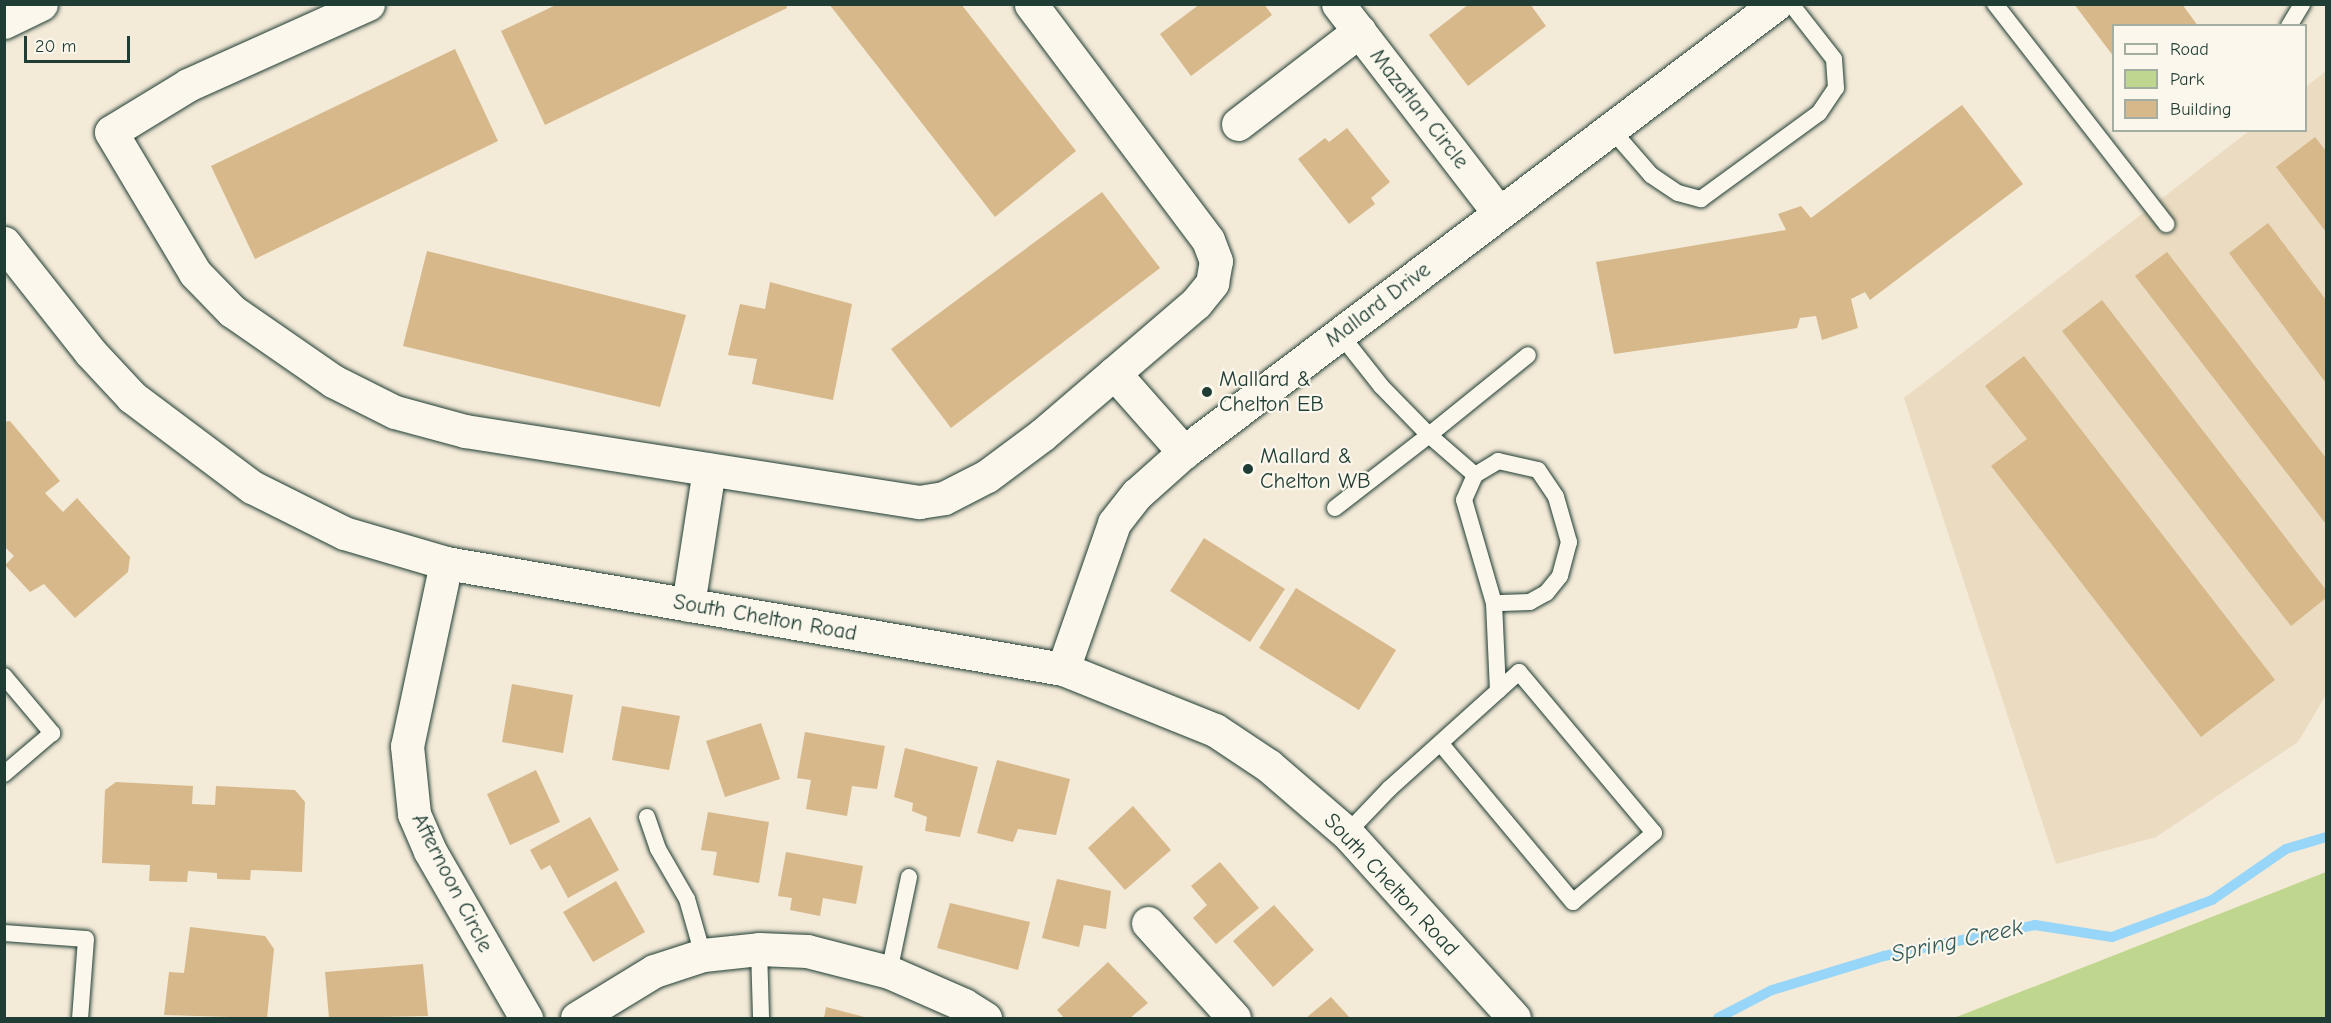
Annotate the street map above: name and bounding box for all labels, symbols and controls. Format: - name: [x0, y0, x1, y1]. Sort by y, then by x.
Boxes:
- scale bar: [27, 24, 134, 62]
- legend: [2112, 24, 2307, 132]
- text: 20 m: [35, 36, 76, 57]
- text: Road: [2170, 39, 2209, 60]
- street label: Mazatlan Circle: [1364, 44, 1474, 174]
- text: Park: [2170, 69, 2204, 90]
- text: Building: [2170, 99, 2232, 120]
- street label: Mallard Drive: [1320, 257, 1436, 353]
- place label: Mallard & Chelton EB: [1219, 366, 1324, 418]
- marker: Mallard & Chelton EB: [1200, 385, 1214, 399]
- place label: Mallard & Chelton WB: [1260, 443, 1371, 494]
- marker: Mallard & Chelton WB: [1241, 462, 1255, 476]
- street label: South Chelton Road: [671, 589, 859, 647]
- street label: South Chelton Road: [1318, 808, 1464, 962]
- street label: Afternoon Circle: [406, 809, 498, 957]
- water label: Spring Creek: [1888, 913, 2026, 969]

